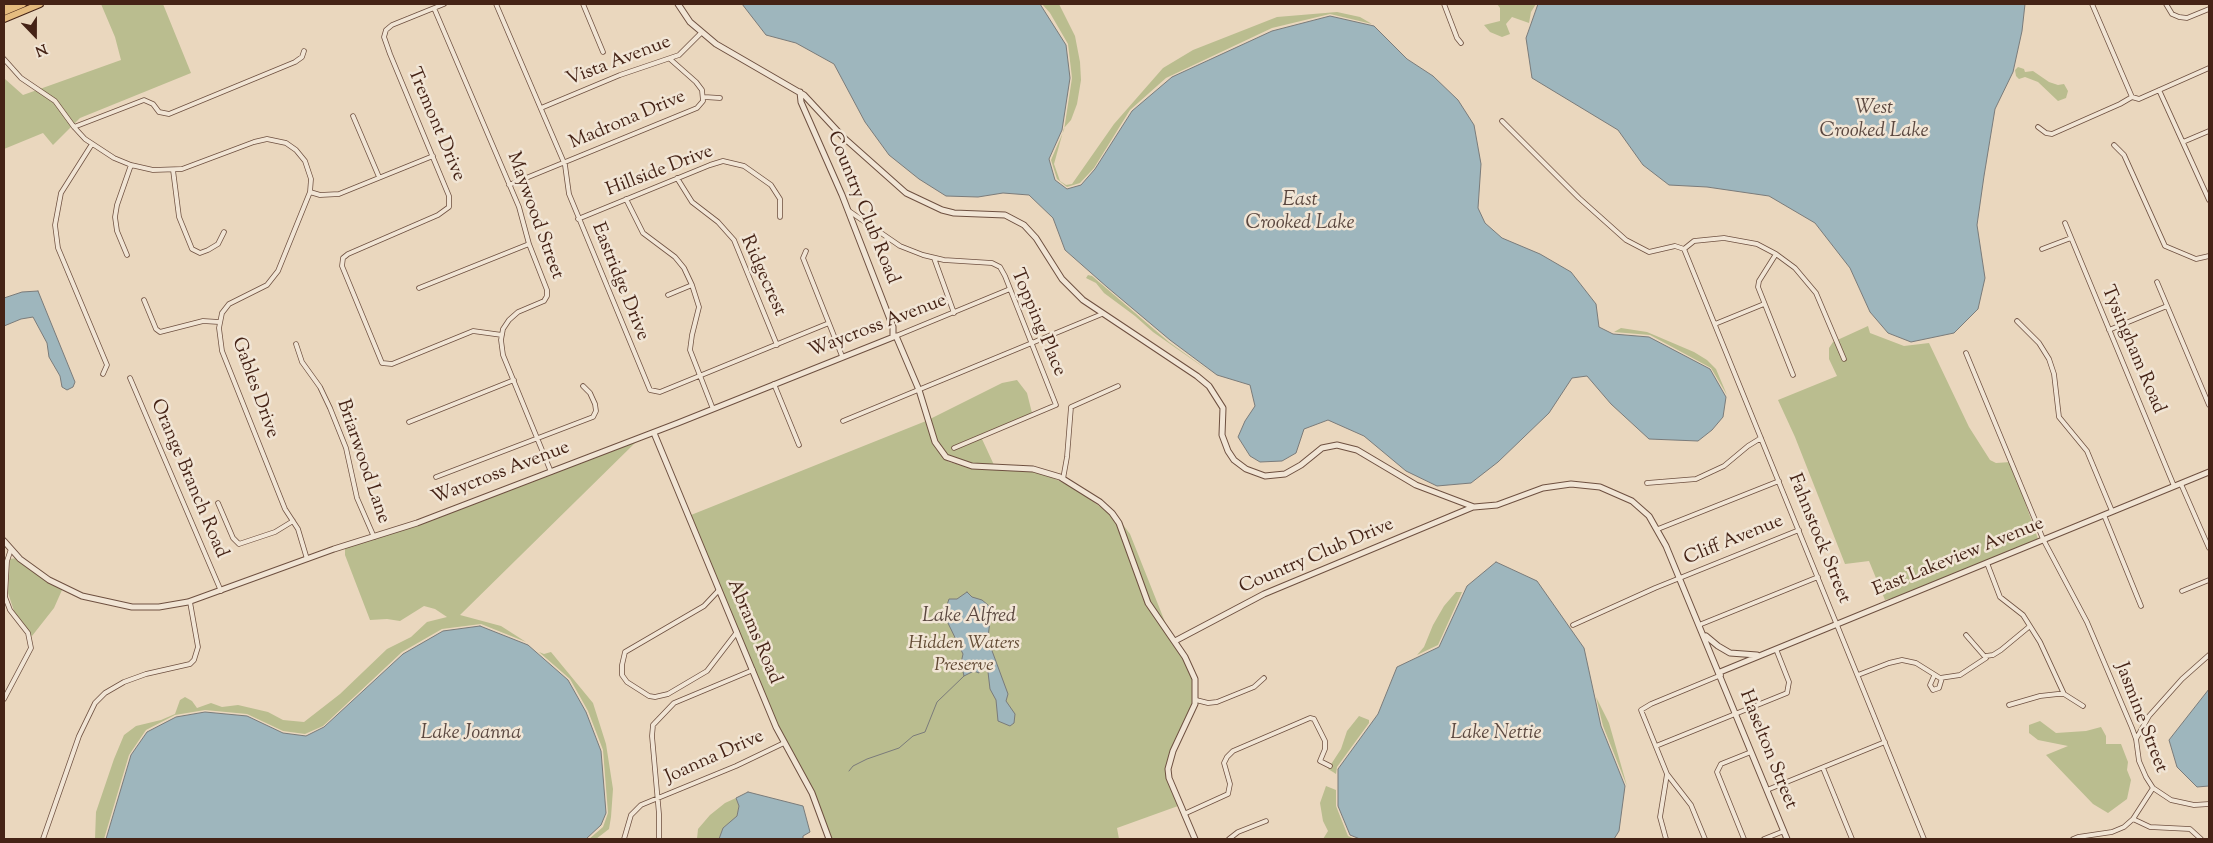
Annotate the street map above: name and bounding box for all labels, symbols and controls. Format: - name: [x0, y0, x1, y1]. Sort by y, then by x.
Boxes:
- north arrow: [10, 10, 60, 60]
- street label: Vista Avenue: [564, 32, 674, 92]
- text: N: [32, 38, 50, 60]
- street label: Tremont Drive: [401, 65, 469, 185]
- street label: Madrona Drive: [567, 86, 689, 156]
- water label: West Crooked Lake: [1820, 98, 1928, 145]
- street label: Country Club Road: [821, 128, 903, 288]
- street label: Hillside Drive: [603, 141, 717, 203]
- street label: Maywood Street: [500, 149, 568, 283]
- water label: East Crooked Lake: [1246, 190, 1354, 237]
- street label: Eastridge Drive: [585, 220, 653, 344]
- street label: Ridgecrest: [734, 232, 790, 320]
- street label: Topping Place: [1004, 266, 1070, 380]
- street label: Tysingham Road: [2095, 283, 2169, 417]
- street label: Waycross Avenue: [806, 290, 950, 364]
- street label: Gables Drive: [225, 334, 283, 442]
- street label: Orange Branch Road: [144, 396, 232, 562]
- street label: Briarwood Lane: [330, 397, 394, 527]
- street label: Waycross Avenue: [429, 437, 573, 511]
- street label: Fahnstock Street: [1782, 471, 1854, 607]
- street label: Cliff Avenue: [1681, 511, 1787, 571]
- street label: East Lakeview Avenue: [1870, 513, 2048, 603]
- street label: Country Club Drive: [1236, 514, 1398, 600]
- street label: Abrams Road: [721, 576, 785, 688]
- water label: Lake Alfred: [922, 606, 1016, 630]
- park label: Hidden Waters Preserve: [908, 634, 1020, 678]
- street label: Jasmine Street: [2109, 660, 2171, 776]
- street label: Haselton Street: [1733, 687, 1801, 813]
- water label: Lake Joanna: [421, 723, 521, 747]
- water label: Lake Nettie: [1450, 723, 1542, 747]
- street label: Joanna Drive: [662, 726, 768, 790]

